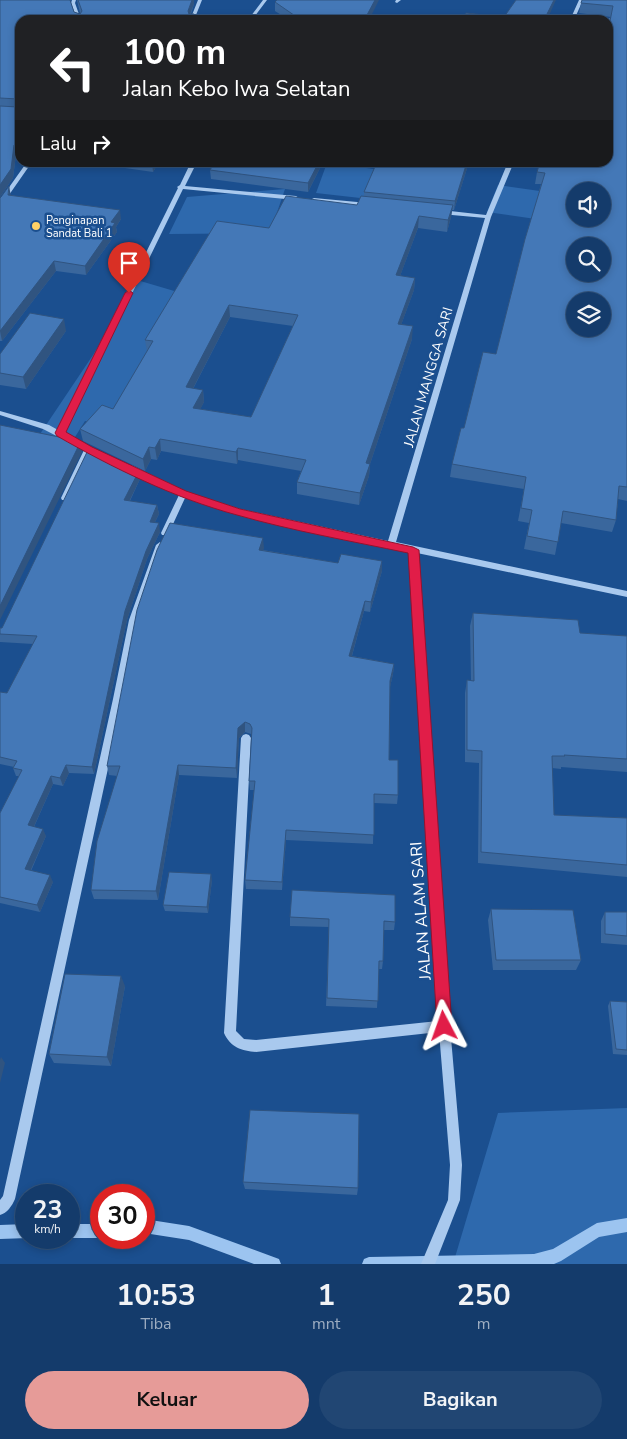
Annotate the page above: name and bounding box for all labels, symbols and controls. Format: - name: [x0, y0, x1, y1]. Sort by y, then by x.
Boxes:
- text: 100 m: [123, 29, 226, 76]
- icon: left: [40, 35, 105, 100]
- text: Jalan Kebo Iwa Selatan: [123, 74, 351, 104]
- icon: right: [87, 130, 115, 158]
- text: Lalu: [40, 131, 77, 157]
- map controls: [566, 182, 611, 337]
- button: sound: [566, 182, 611, 227]
- place label: Penginapan Sandat Bali 1: [46, 213, 112, 241]
- marker: Penginapan Sandat Bali 1: [30, 220, 42, 232]
- button: search: [566, 237, 611, 282]
- pin: [108, 242, 150, 293]
- icon: arrive: [115, 249, 143, 277]
- button: layers: [566, 292, 611, 337]
- street label: JALAN MANGGA SARI: [399, 305, 458, 450]
- street label: JALAN ALAM SARI: [405, 841, 437, 982]
- position arrow: [417, 999, 469, 1051]
- speed limit sign: 30: [90, 1184, 155, 1249]
- text: 23: [32, 1193, 63, 1227]
- text: km/h: [34, 1221, 61, 1237]
- text: 10:53: [116, 1275, 196, 1316]
- text: 1: [317, 1275, 335, 1316]
- text: 250: [457, 1275, 511, 1316]
- text: Tiba: [140, 1313, 172, 1335]
- text: mnt: [312, 1313, 340, 1335]
- text: m: [477, 1313, 491, 1335]
- button: Keluar: [25, 1371, 309, 1429]
- button: Bagikan: [319, 1371, 602, 1429]

